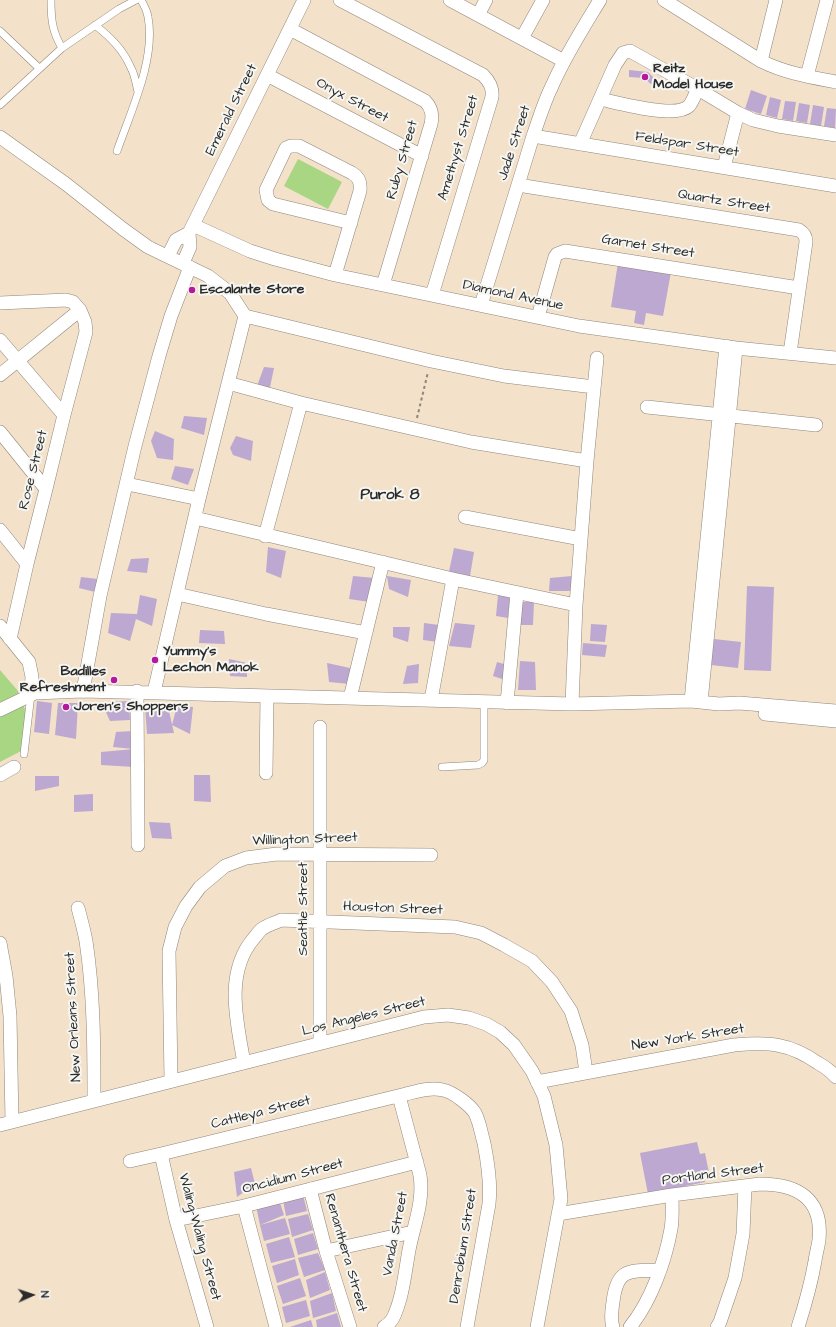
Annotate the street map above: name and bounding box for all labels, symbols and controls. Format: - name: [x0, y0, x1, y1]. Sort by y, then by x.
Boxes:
- street label: Emerald Street: [203, 61, 261, 159]
- place label: Reitz Model House: [653, 61, 733, 94]
- marker: Reitz Model House: [640, 72, 650, 82]
- street label: Onyx Street: [313, 75, 391, 127]
- street label: Amethyst Street: [435, 93, 483, 203]
- street label: Jade Street: [495, 103, 535, 183]
- street label: Ruby Street: [384, 119, 422, 201]
- street label: Feldspar Street: [634, 128, 740, 162]
- street label: Quartz Street: [677, 186, 771, 218]
- street label: Garnet Street: [600, 231, 696, 263]
- street label: Diamond Avenue: [461, 277, 565, 315]
- place label: Escalante Store: [200, 282, 304, 298]
- marker: Escalante Store: [187, 285, 197, 295]
- street label: Rose Street: [16, 429, 52, 511]
- district label: Purok 8: [361, 487, 419, 505]
- place label: Yummy's Lechon Manok: [163, 644, 259, 676]
- marker: Yummy's Lechon Manok: [150, 655, 160, 665]
- place label: Badilles Refreshment: [20, 664, 106, 696]
- marker: Badilles Refreshment: [109, 675, 119, 685]
- place label: Joren's Shoppers: [74, 699, 188, 715]
- marker: Joren's Shoppers: [61, 702, 71, 712]
- street label: Willington Street: [252, 830, 358, 850]
- street label: Seattle Street: [296, 862, 312, 956]
- street label: Houston Street: [343, 899, 443, 919]
- street label: New Orleans Street: [62, 952, 86, 1082]
- street label: Los Angeles Street: [301, 994, 427, 1040]
- street label: New York Street: [631, 1021, 745, 1055]
- street label: Cattleya Street: [210, 1093, 312, 1133]
- street label: Oncidium Street: [241, 1155, 345, 1199]
- street label: Portland Street: [661, 1160, 765, 1190]
- street label: Waling-Waling Street: [174, 1172, 224, 1302]
- street label: Denrobium Street: [447, 1187, 481, 1305]
- street label: Vanda Street: [380, 1190, 412, 1278]
- street label: Renanthera Street: [320, 1192, 370, 1314]
- north arrow: [12, 1275, 52, 1315]
- text: N: [37, 1291, 52, 1298]

